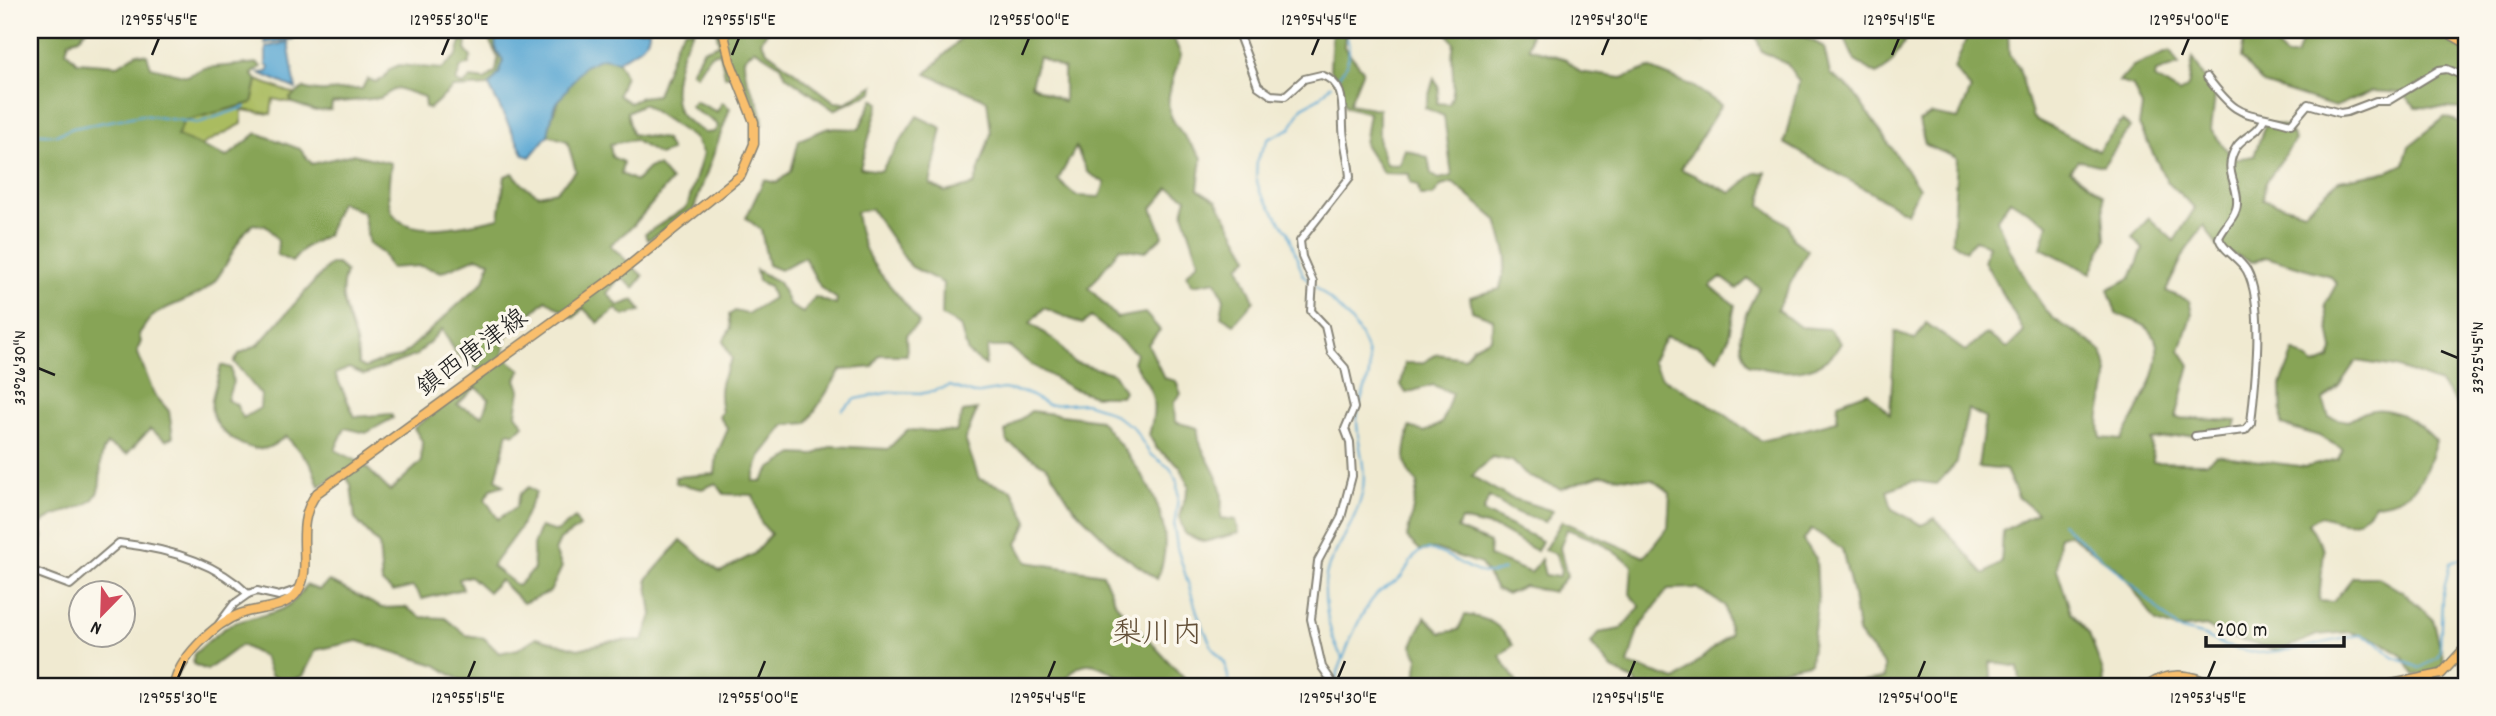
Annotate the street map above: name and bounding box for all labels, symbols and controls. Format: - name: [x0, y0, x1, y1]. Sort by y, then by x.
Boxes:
- text: 129°55'45"E: [121, 9, 197, 34]
- text: 129°55'30"E: [410, 9, 488, 34]
- text: 129°55'15"E: [703, 9, 775, 34]
- text: 129°55'00"E: [989, 9, 1069, 34]
- text: 129°54'45"E: [1281, 9, 1357, 34]
- text: 129°54'30"E: [1570, 9, 1648, 34]
- text: 129°54'15"E: [1863, 9, 1935, 34]
- text: 129°54'00"E: [2149, 9, 2229, 34]
- street label: 鎮西唐津線: [410, 301, 536, 407]
- text: 33°25'45"N: [2467, 322, 2492, 394]
- text: 33°26'30"N: [9, 330, 34, 406]
- north arrow: [66, 580, 136, 650]
- scale bar: [2206, 604, 2344, 648]
- text: N: [87, 612, 106, 641]
- district label: 梨川内: [1112, 615, 1202, 658]
- text: 200 m: [2216, 617, 2267, 647]
- text: 129°55'30"E: [139, 687, 217, 712]
- text: 129°55'15"E: [432, 687, 504, 712]
- text: 129°55'00"E: [718, 687, 798, 712]
- text: 129°54'45"E: [1010, 687, 1086, 712]
- text: 129°54'30"E: [1299, 687, 1377, 712]
- text: 129°54'15"E: [1592, 687, 1664, 712]
- text: 129°54'00"E: [1878, 687, 1958, 712]
- text: 129°53'45"E: [2170, 687, 2246, 712]

